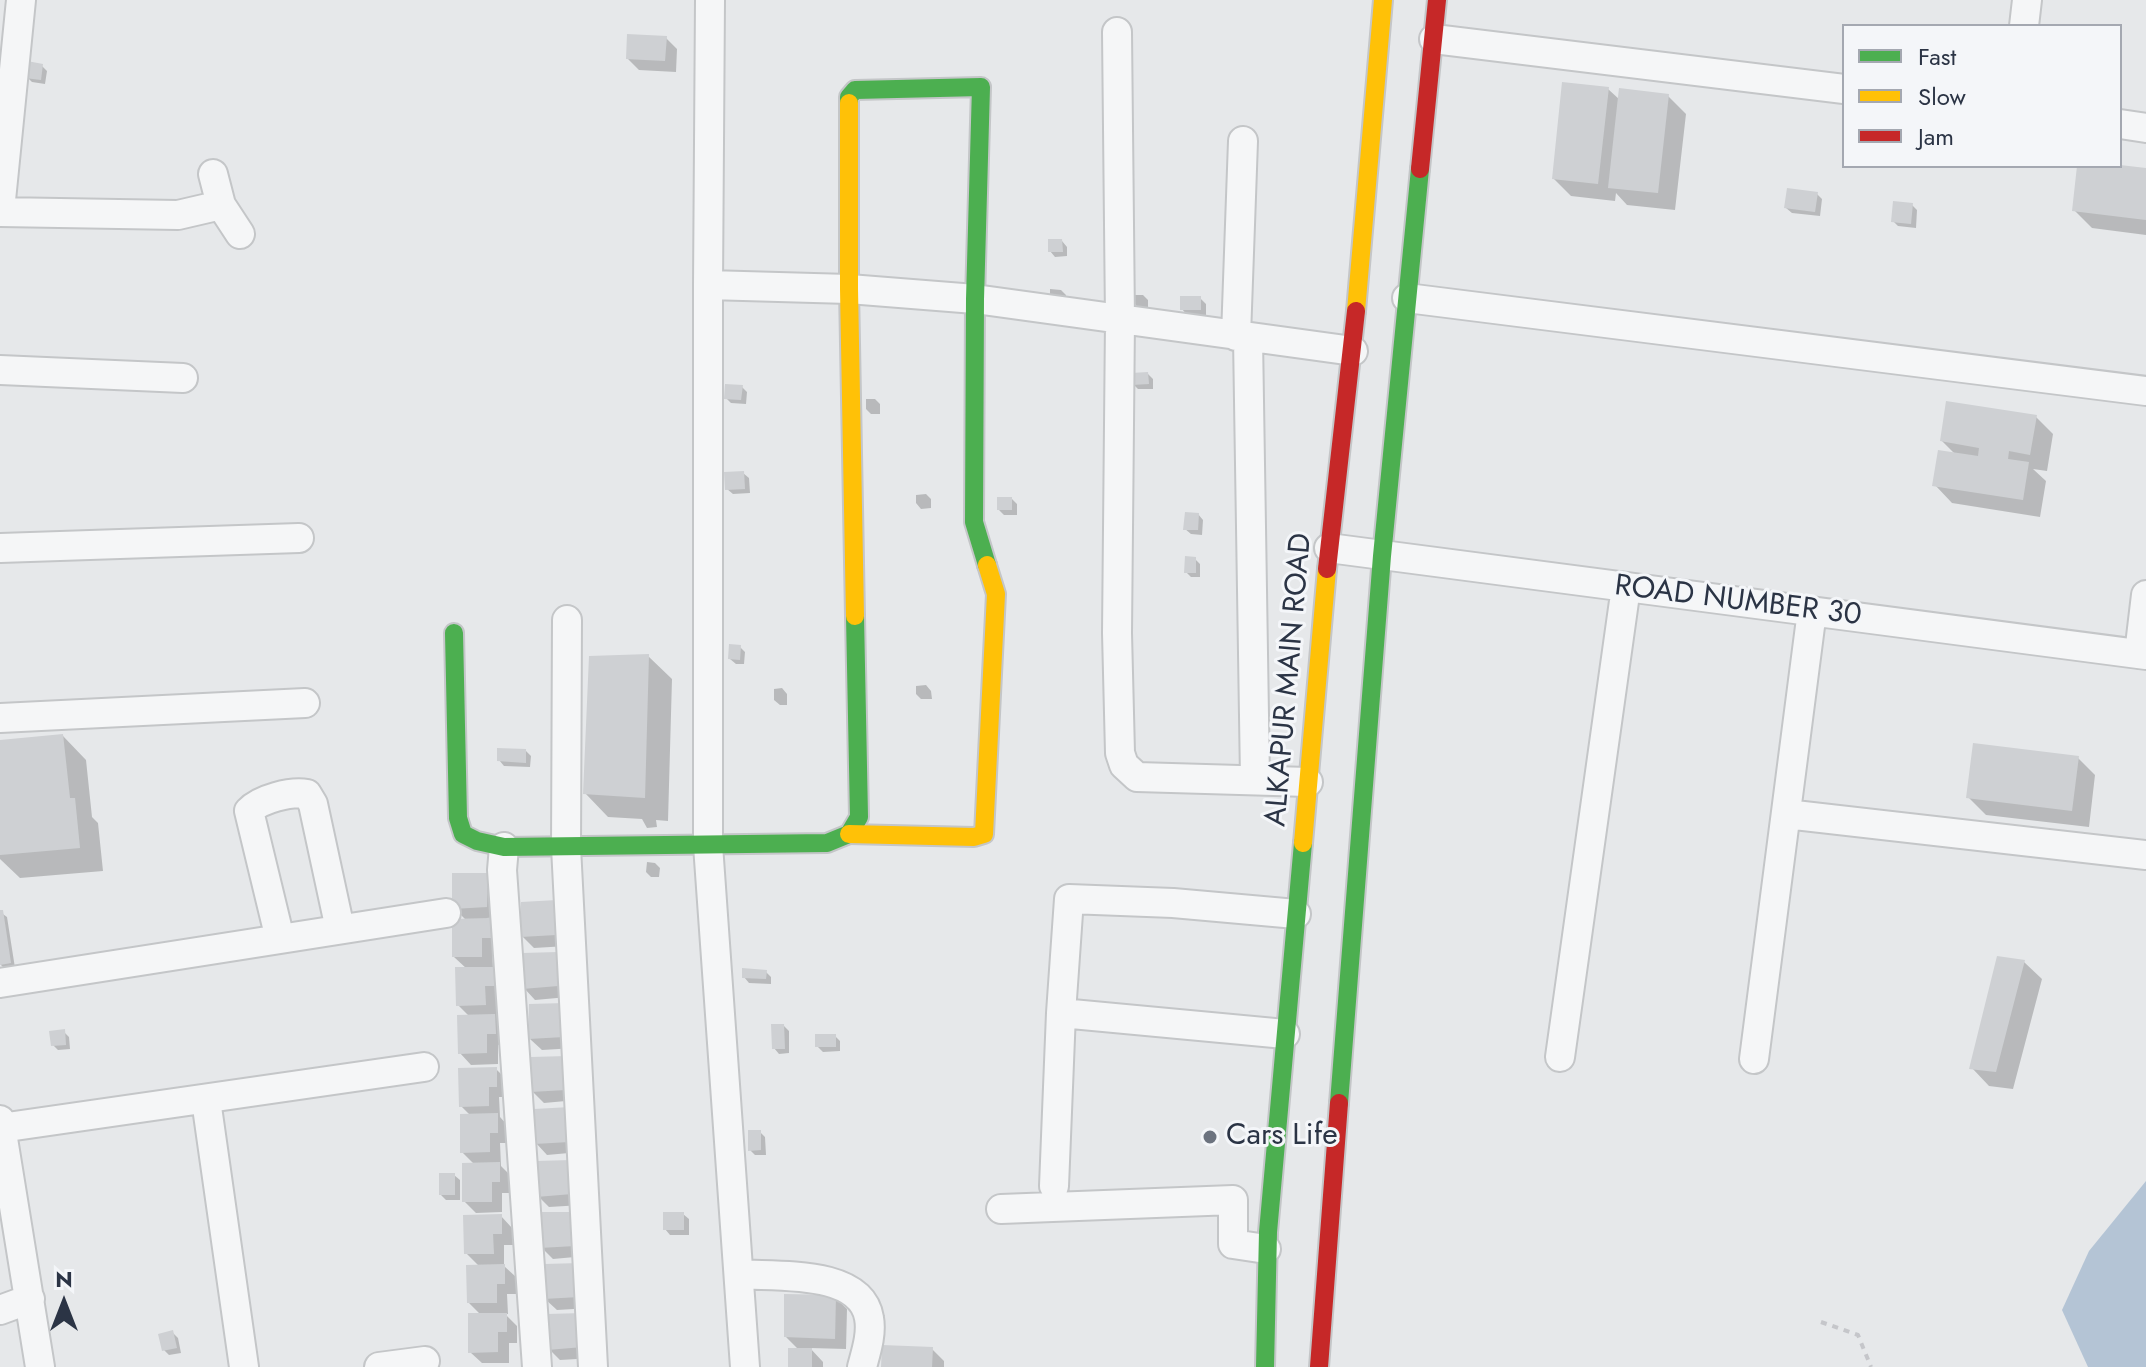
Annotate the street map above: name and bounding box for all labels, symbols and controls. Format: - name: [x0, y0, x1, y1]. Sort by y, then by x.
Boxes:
- legend: [1842, 24, 2122, 168]
- text: Fast: [1918, 39, 1956, 74]
- text: Slow: [1918, 79, 1966, 114]
- text: Jam: [1918, 119, 1954, 154]
- street label: ALKAPUR MAIN ROAD: [1259, 532, 1321, 828]
- street label: ROAD NUMBER 30: [1612, 569, 1864, 635]
- place label: Cars Life: [1226, 1119, 1338, 1155]
- marker: Cars Life: [1201, 1128, 1219, 1146]
- north arrow: [24, 1263, 104, 1343]
- text: N: [55, 1263, 73, 1295]

